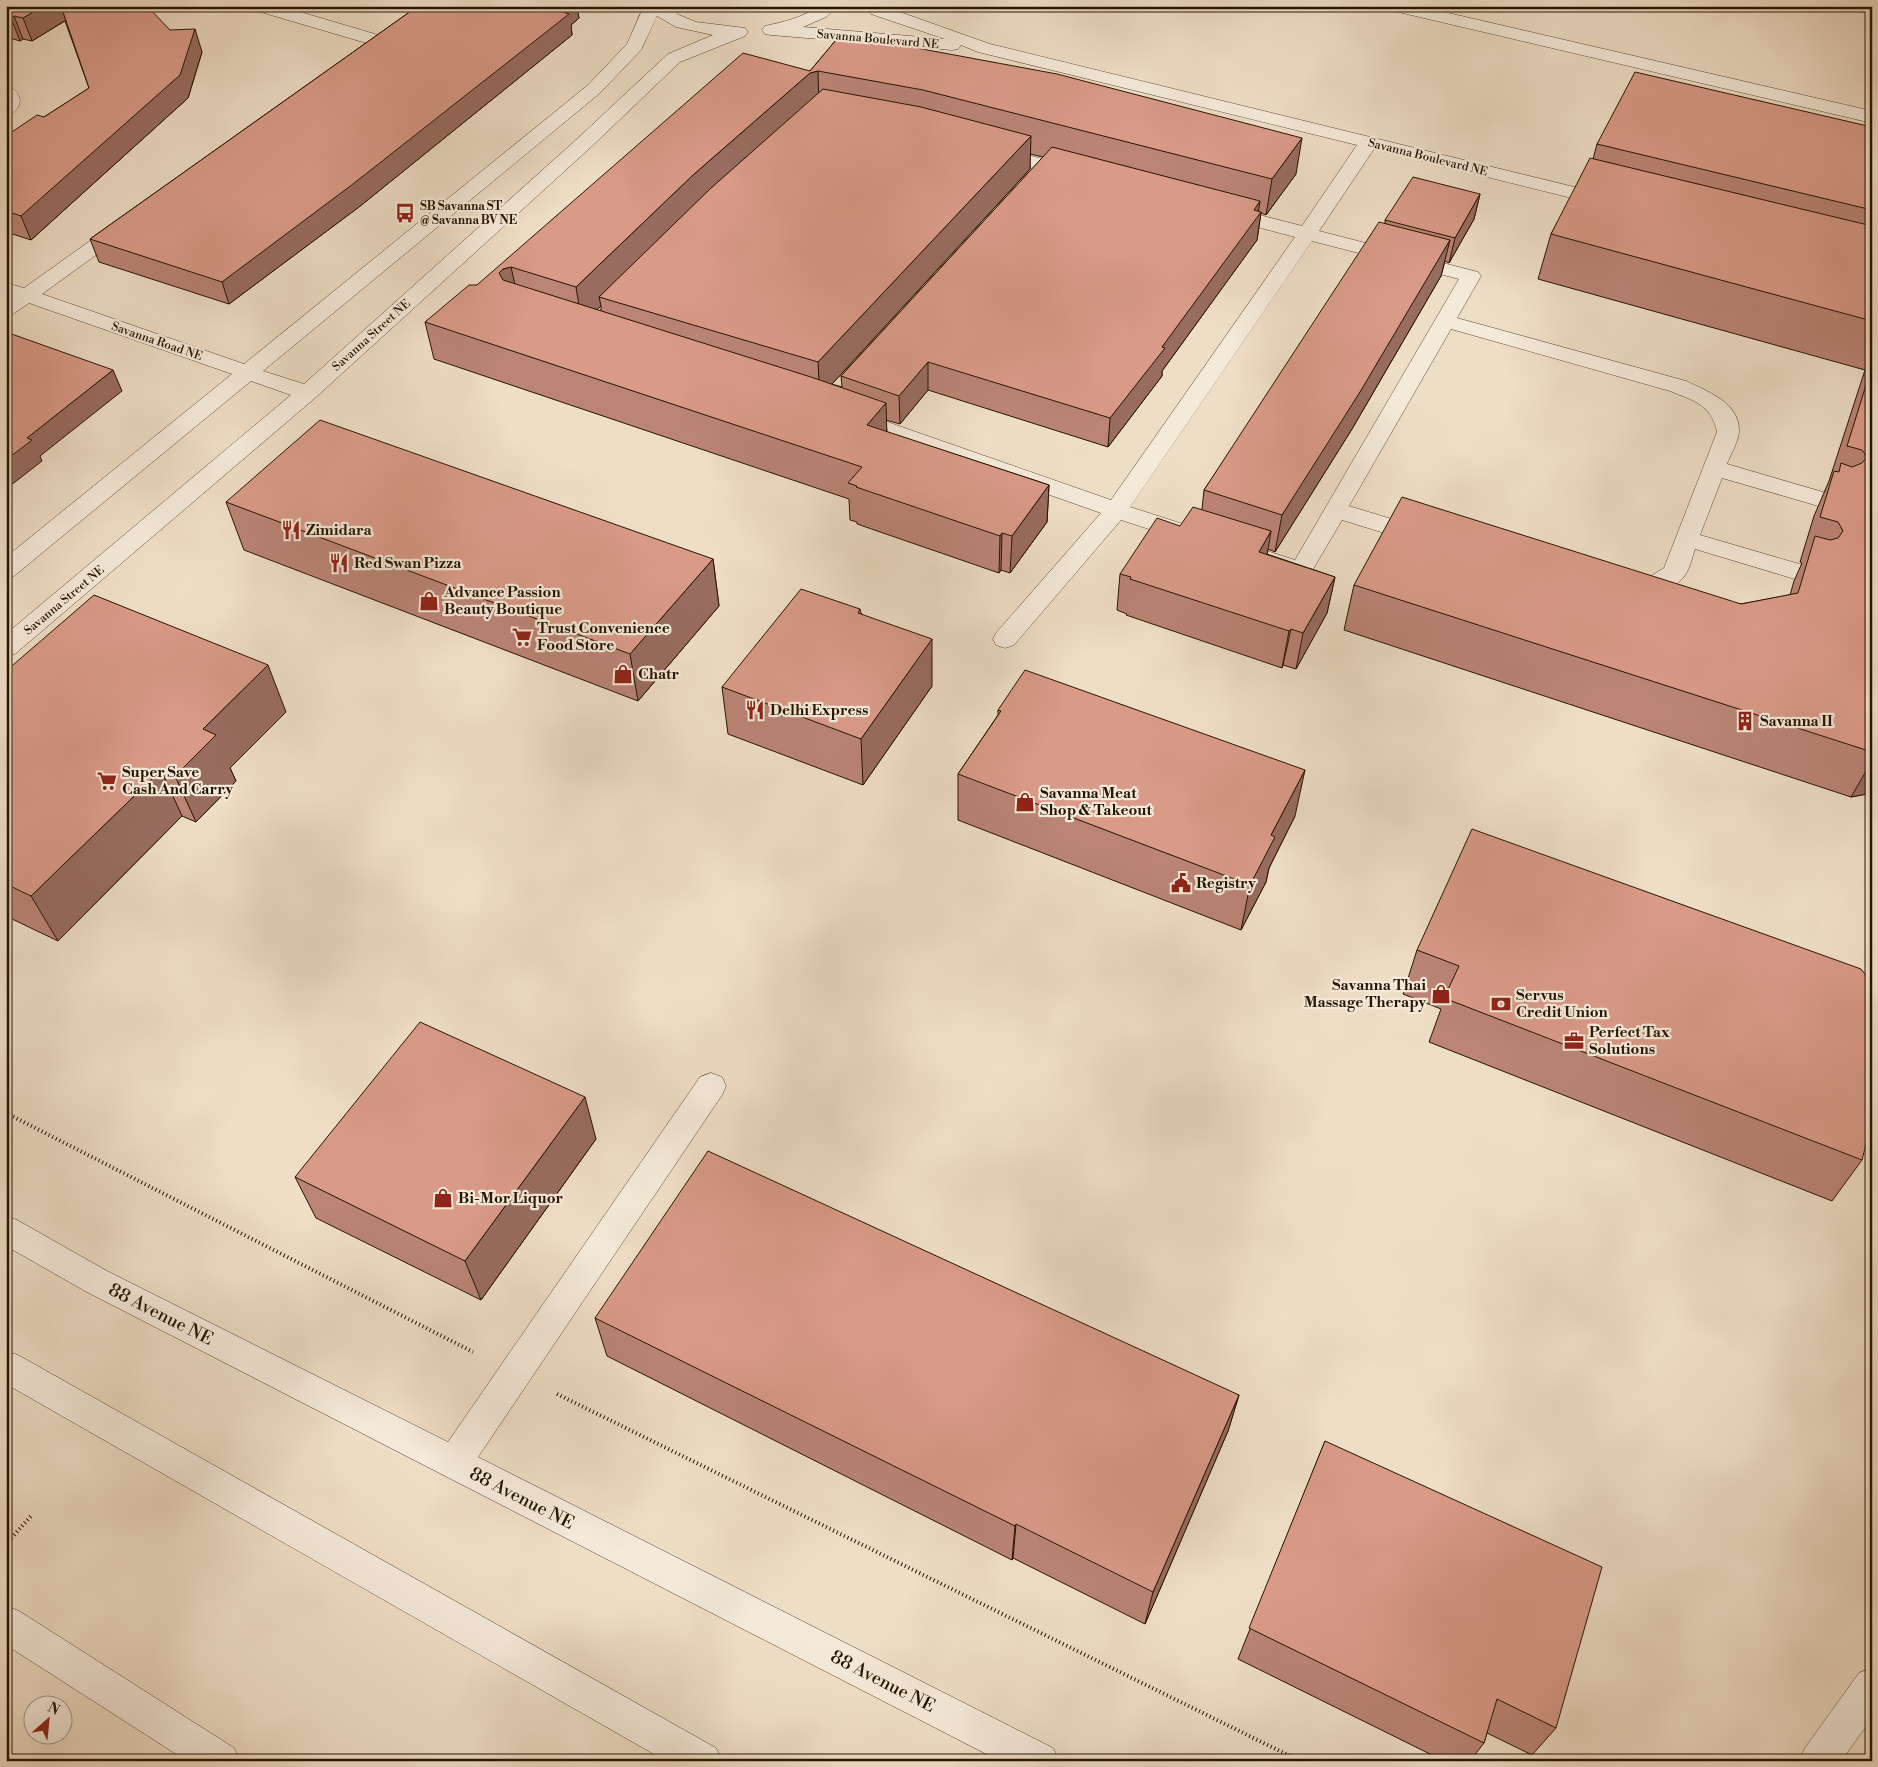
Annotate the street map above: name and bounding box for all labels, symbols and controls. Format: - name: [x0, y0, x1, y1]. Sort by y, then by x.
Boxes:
- street label: Savanna Boulevard NE: [816, 27, 940, 52]
- street label: Savanna Boulevard NE: [1366, 135, 1489, 180]
- place label: SB Savanna ST @ Savanna BV NE: [420, 199, 517, 228]
- bus stop icon: SB Savanna ST @ Savanna BV NE: [394, 202, 416, 224]
- street label: Savanna Street NE: [329, 296, 414, 374]
- street label: Savanna Road NE: [109, 319, 204, 364]
- restaurant icon: Zimidara: [280, 519, 302, 541]
- place label: Zimidara: [306, 521, 373, 540]
- restaurant icon: Red Swan Pizza: [328, 552, 350, 574]
- place label: Red Swan Pizza: [354, 554, 462, 573]
- street label: Savanna Street NE: [21, 562, 107, 638]
- place label: Advance Passion Beauty Boutique: [443, 583, 562, 619]
- shop icon: Advance Passion Beauty Boutique: [418, 590, 440, 612]
- place label: Trust Convenience Food Store: [537, 619, 670, 655]
- supermarket icon: Trust Convenience Food Store: [511, 626, 533, 648]
- shop icon: Chatr: [612, 663, 634, 685]
- place label: Chatr: [638, 665, 679, 684]
- restaurant icon: Delhi Express: [744, 699, 766, 721]
- place label: Delhi Express: [770, 701, 868, 720]
- building icon: Savanna II: [1734, 710, 1756, 732]
- place label: Savanna II: [1760, 712, 1833, 731]
- place label: Super Save Cash And Carry: [122, 763, 233, 799]
- supermarket icon: Super Save Cash And Carry: [96, 770, 118, 792]
- place label: Savanna Meat Shop & Takeout: [1040, 784, 1153, 820]
- shop icon: Savanna Meat Shop & Takeout: [1014, 791, 1036, 813]
- public building icon: Registry: [1170, 872, 1192, 894]
- place label: Registry: [1196, 874, 1256, 893]
- place label: Savanna Thai Massage Therapy: [1304, 976, 1426, 1012]
- shop icon: Savanna Thai Massage Therapy: [1430, 983, 1452, 1005]
- place label: Servus Credit Union: [1516, 986, 1609, 1022]
- bank icon: Servus Credit Union: [1490, 993, 1512, 1015]
- place label: Perfect Tax Solutions: [1589, 1023, 1670, 1059]
- office icon: Perfect Tax Solutions: [1563, 1030, 1585, 1052]
- shop icon: Bi-Mor Liquor: [432, 1187, 454, 1209]
- place label: Bi-Mor Liquor: [458, 1189, 564, 1208]
- street label: 88 Avenue NE: [104, 1278, 217, 1351]
- street label: 88 Avenue NE: [465, 1462, 578, 1535]
- street label: 88 Avenue NE: [826, 1645, 939, 1718]
- north arrow: [22, 1694, 72, 1744]
- text: N: [44, 1699, 62, 1720]

